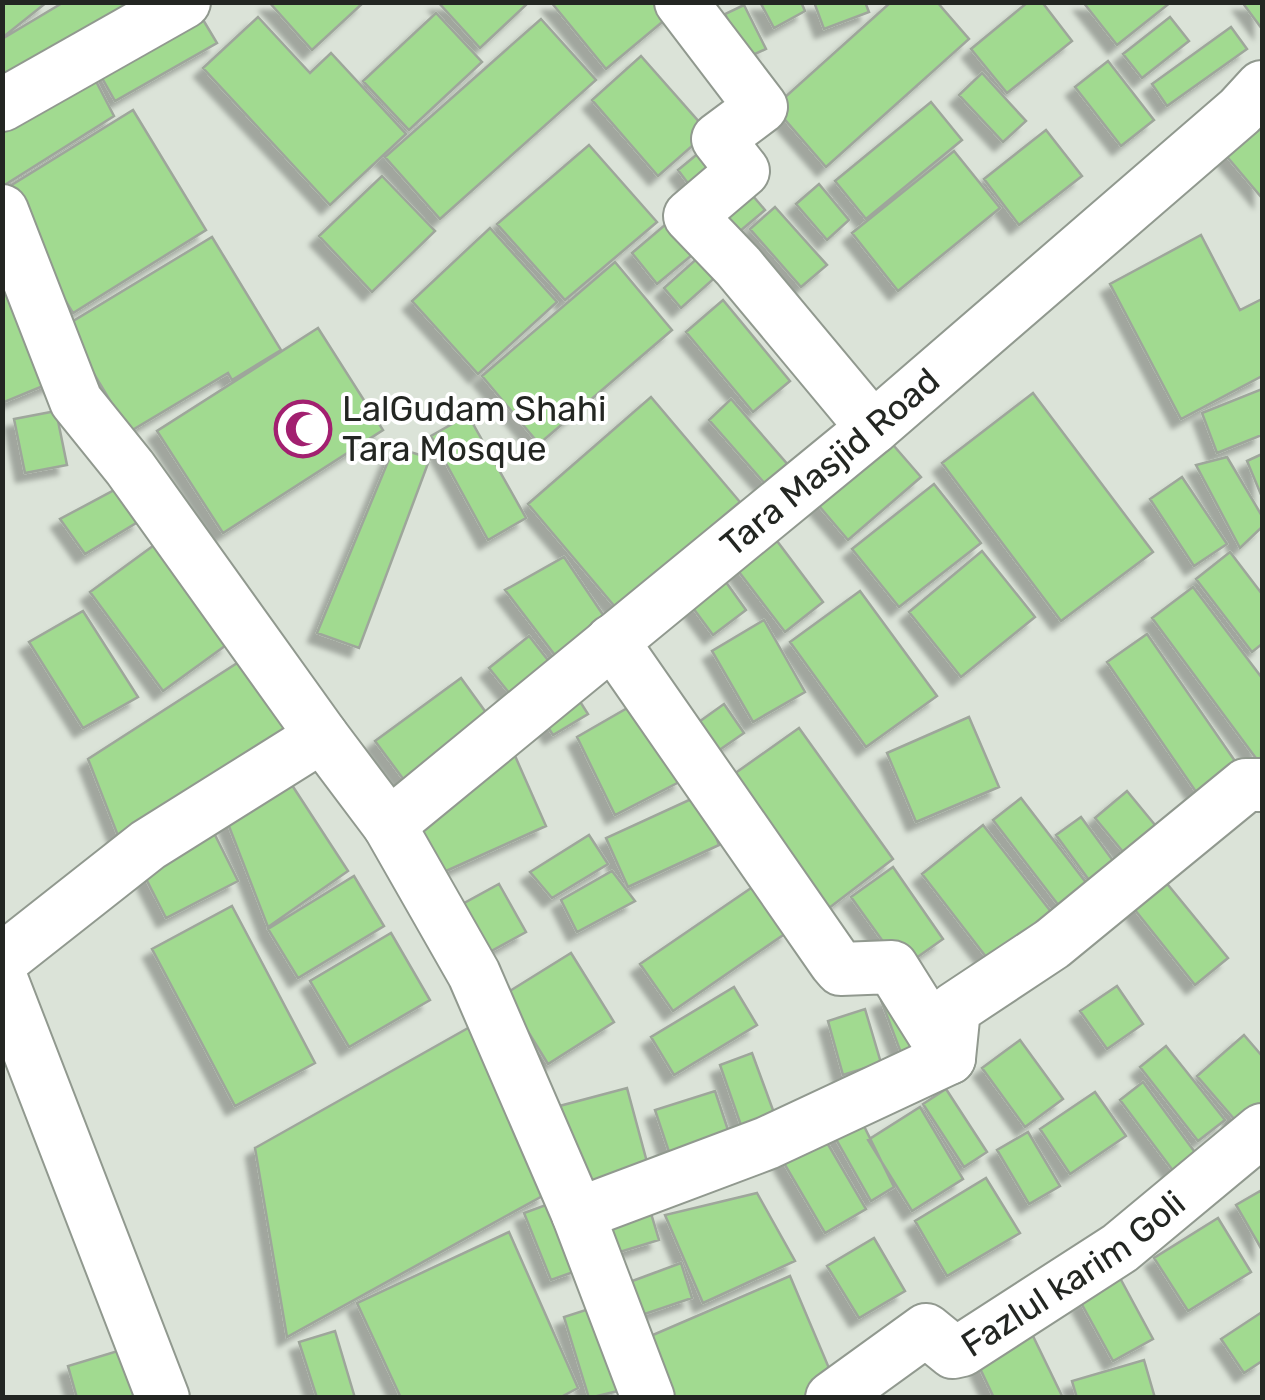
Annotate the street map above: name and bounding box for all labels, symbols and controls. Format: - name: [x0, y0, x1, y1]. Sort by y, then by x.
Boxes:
- street label: Tara Masjid Road: [712, 359, 948, 565]
- place label: LalGudam Shahi Tara Mosque: [342, 388, 606, 470]
- mosque icon: LalGudam Shahi Tara Mosque: [273, 399, 333, 459]
- street label: Fazlul karim Goli: [954, 1182, 1194, 1366]

